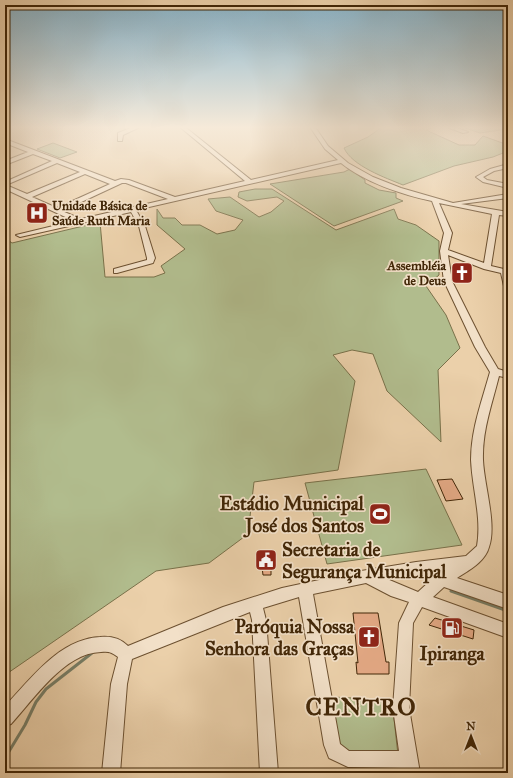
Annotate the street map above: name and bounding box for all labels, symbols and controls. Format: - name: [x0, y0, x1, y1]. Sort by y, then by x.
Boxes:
- place label: Unidade Básica de Saúde Ruth Maria: [52, 198, 151, 229]
- hospital icon: Unidade Básica de Saúde Ruth Maria: [24, 200, 50, 226]
- place label: Assembléia de Deus: [386, 258, 447, 289]
- church icon: Assembléia de Deus: [449, 260, 475, 286]
- place label: Estádio Municipal José dos Santos: [219, 492, 365, 538]
- sports icon: Estádio Municipal José dos Santos: [367, 501, 393, 527]
- place label: Secretaria de Segurança Municipal: [282, 538, 447, 584]
- public building icon: Secretaria de Segurança Municipal: [253, 547, 279, 573]
- place label: Paróquia Nossa Senhora das Graças: [205, 615, 355, 661]
- fuel station icon: Ipiranga: [439, 615, 465, 641]
- church icon: Paróquia Nossa Senhora das Graças: [356, 624, 382, 650]
- place label: Ipiranga: [420, 642, 485, 666]
- district label: CENTRO: [305, 692, 417, 722]
- north arrow: [451, 716, 491, 756]
- text: N: [466, 720, 476, 733]

